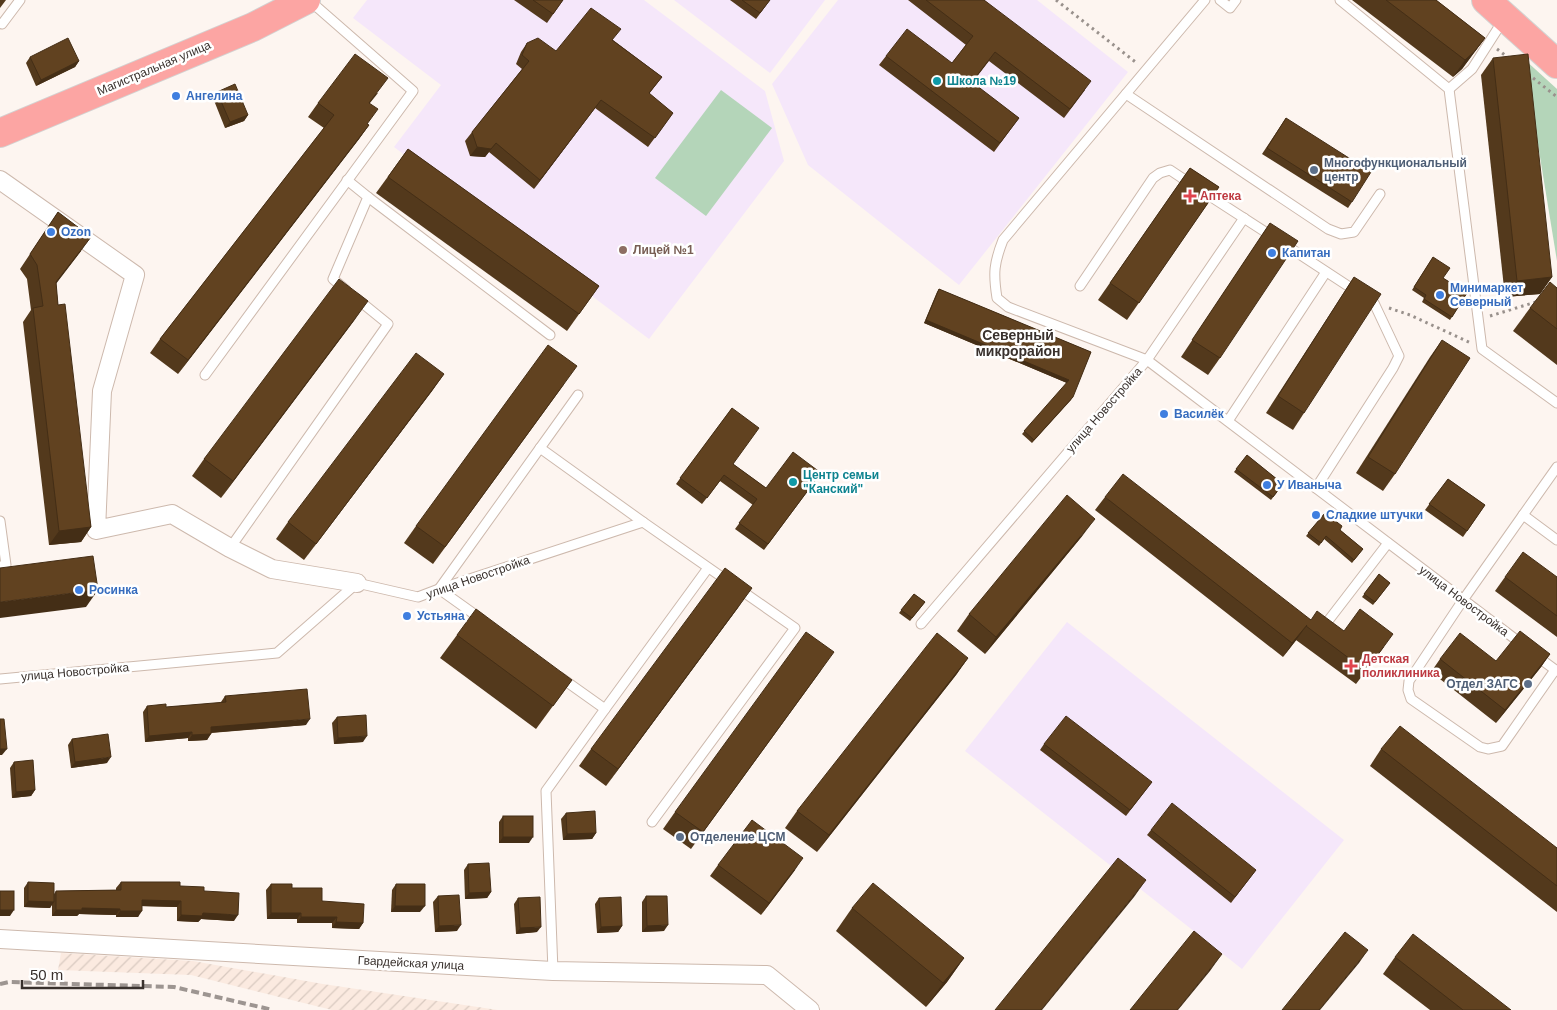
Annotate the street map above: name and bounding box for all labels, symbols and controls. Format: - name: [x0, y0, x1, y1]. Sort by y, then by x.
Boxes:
- street label: Магистральная улица: [95, 38, 213, 98]
- place label: Школа №19: [947, 74, 1017, 88]
- marker: Школа №19: [931, 75, 943, 87]
- place label: Ангелина: [186, 89, 243, 103]
- marker: Ангелина: [170, 90, 182, 102]
- place label: Многофункциональный центр: [1324, 156, 1467, 184]
- marker: Многофункциональный центр: [1308, 164, 1320, 176]
- place label: Аптека: [1200, 189, 1241, 203]
- marker: Аптека: [1184, 190, 1196, 202]
- place label: Ozon: [61, 225, 91, 239]
- marker: Ozon: [45, 226, 57, 238]
- place label: Лицей №1: [633, 243, 694, 257]
- marker: Лицей №1: [617, 244, 629, 256]
- place label: Капитан: [1282, 246, 1331, 260]
- marker: Капитан: [1266, 247, 1278, 259]
- place label: Минимаркет Северный: [1450, 281, 1523, 309]
- marker: Минимаркет Северный: [1434, 289, 1446, 301]
- district label: Северный микрорайон: [975, 327, 1061, 359]
- street label: улица Новостройка: [1063, 364, 1145, 455]
- place label: Василёк: [1174, 407, 1225, 421]
- marker: Василёк: [1158, 408, 1170, 420]
- place label: Центр семьи "Канский": [803, 468, 879, 496]
- marker: Центр семьи "Канский": [787, 476, 799, 488]
- place label: У Иваныча: [1277, 478, 1342, 492]
- marker: У Иваныча: [1261, 479, 1273, 491]
- place label: Сладкие штучки: [1326, 508, 1423, 522]
- marker: Сладкие штучки: [1310, 509, 1322, 521]
- street label: улица Новостройка: [425, 553, 532, 601]
- street label: улица Новостройка: [1417, 563, 1512, 639]
- place label: Росинка: [89, 583, 138, 597]
- marker: Росинка: [73, 584, 85, 596]
- place label: Устьяна: [417, 609, 465, 623]
- marker: Устьяна: [401, 610, 413, 622]
- place label: Детская поликлиника: [1362, 652, 1440, 680]
- marker: Детская поликлиника: [1344, 659, 1358, 673]
- street label: улица Новостройка: [20, 660, 130, 684]
- place label: Отдел ЗАГС: [1446, 677, 1518, 691]
- marker: Отдел ЗАГС: [1522, 678, 1534, 690]
- place label: Отделение ЦСМ: [690, 830, 785, 844]
- marker: Отделение ЦСМ: [674, 831, 686, 843]
- street label: Гвардейская улица: [357, 953, 465, 973]
- scale bar: [22, 958, 144, 990]
- text: 50 m: [30, 966, 63, 983]

